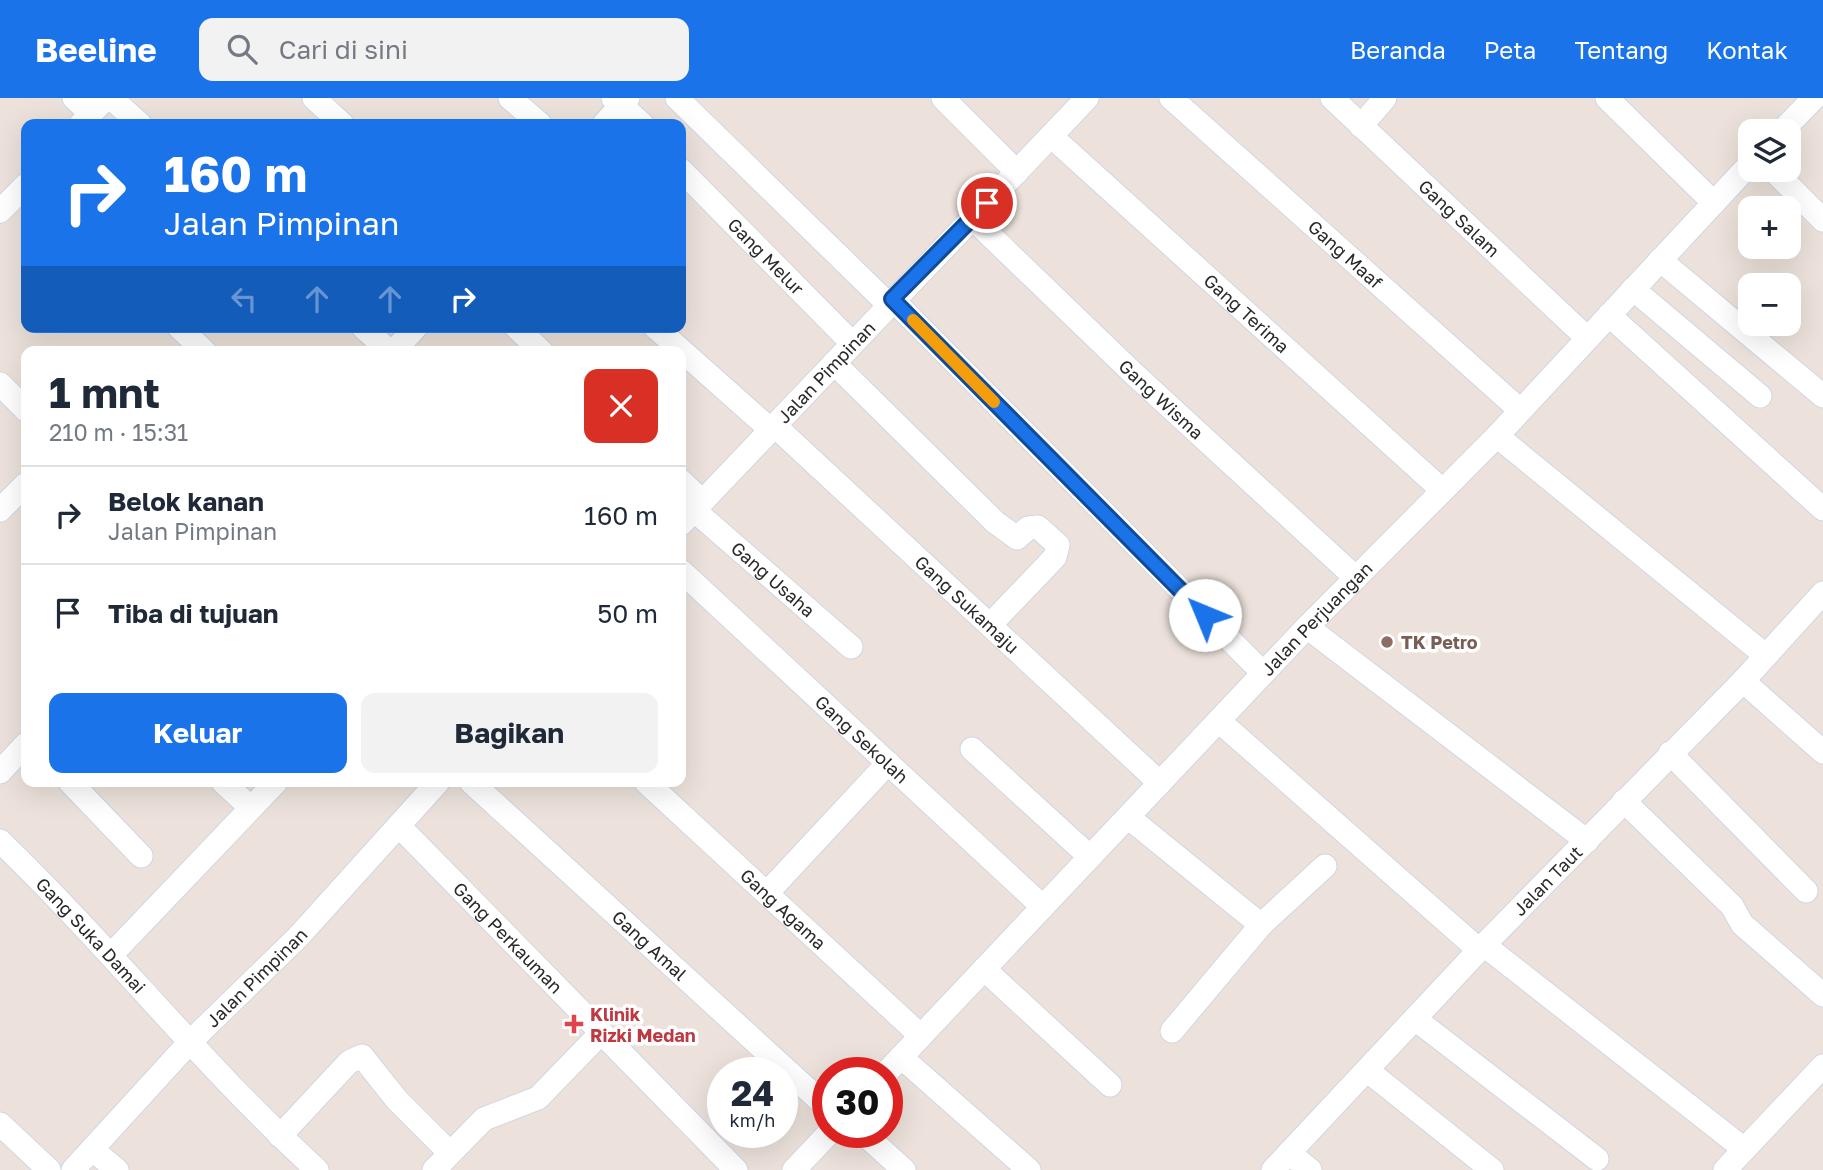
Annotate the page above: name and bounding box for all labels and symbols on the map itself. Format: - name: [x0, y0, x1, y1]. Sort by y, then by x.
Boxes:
- pin: [957, 173, 1017, 233]
- street label: Gang Salam: [1414, 175, 1505, 261]
- street label: Gang Melur: [723, 213, 809, 299]
- street label: Gang Maaf: [1304, 215, 1387, 293]
- street label: Gang Terima: [1199, 269, 1294, 357]
- street label: Jalan Pimpinan: [772, 316, 880, 428]
- street label: Gang Wisma: [1114, 355, 1208, 444]
- street label: Gang Usaha: [727, 537, 819, 621]
- street label: Gang Sukamaju: [911, 551, 1024, 658]
- street label: Jalan Perjuangan: [1256, 557, 1377, 680]
- position arrow: [1168, 578, 1242, 652]
- place label: TK Petro: [1401, 631, 1478, 653]
- marker: TK Petro: [1379, 634, 1395, 650]
- street label: Gang Sekolah: [811, 690, 913, 788]
- street label: Jalan Taut: [1508, 841, 1587, 920]
- street label: Gang Agama: [736, 864, 831, 954]
- street label: Gang Suka Damai: [32, 873, 150, 998]
- street label: Gang Perkauman: [449, 877, 567, 998]
- street label: Gang Amal: [608, 906, 692, 985]
- street label: Jalan Pimpinan: [201, 924, 312, 1032]
- place label: Klinik Rizki Medan: [590, 1003, 696, 1046]
- marker: Klinik Rizki Medan: [564, 1014, 584, 1034]
- speed limit sign: 30: [812, 1057, 903, 1148]

